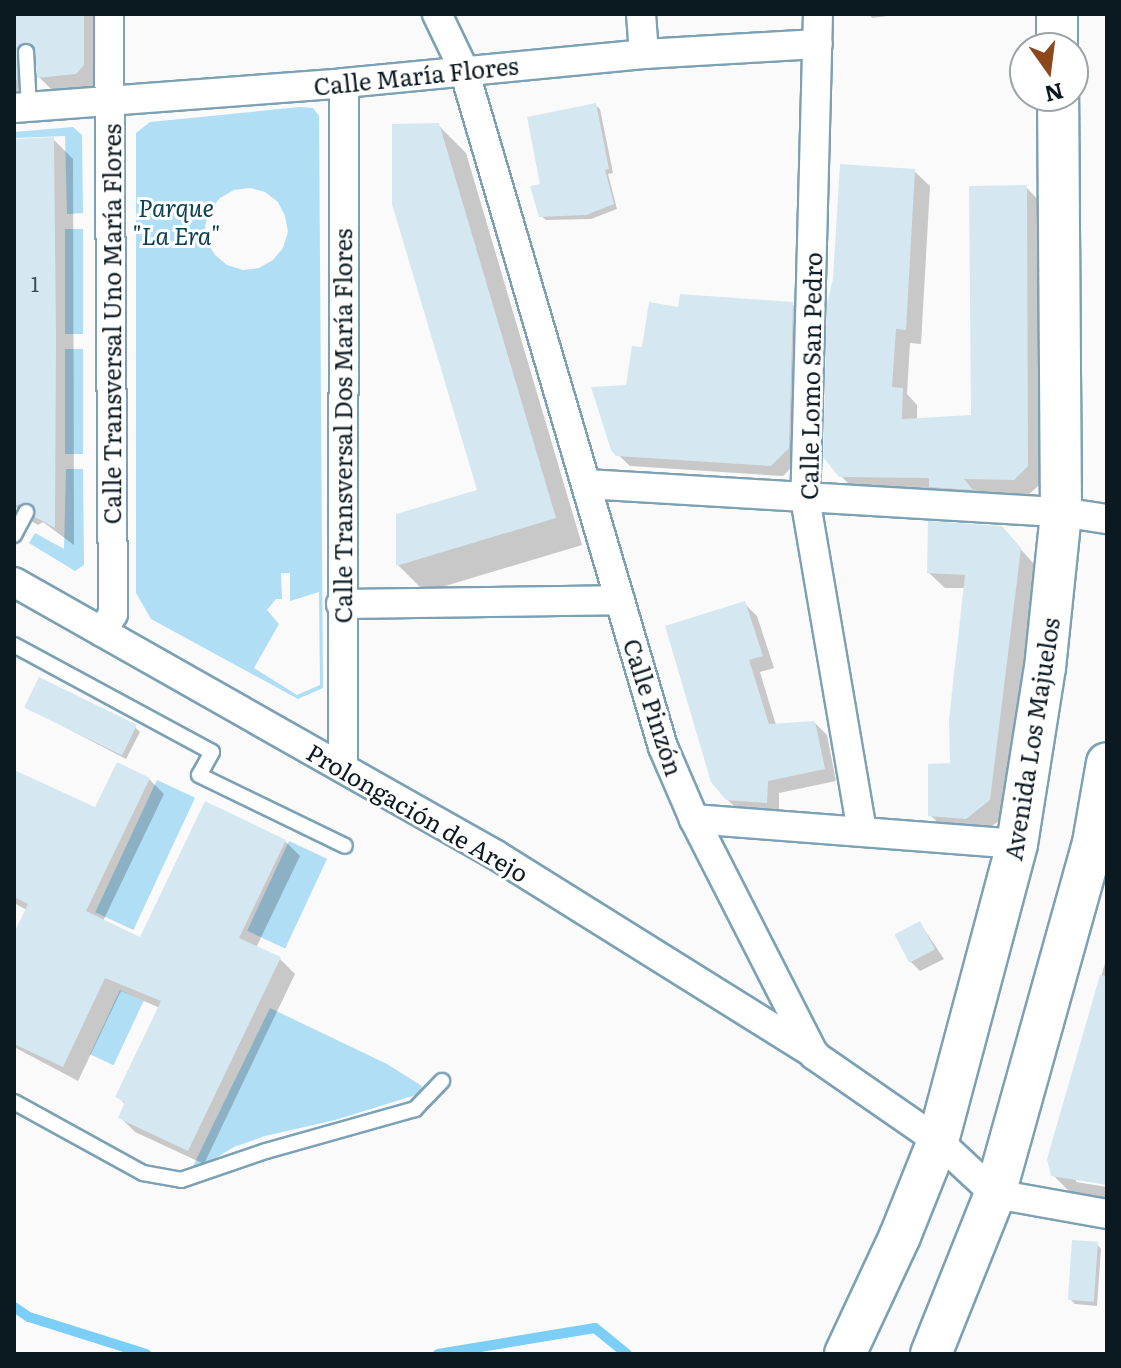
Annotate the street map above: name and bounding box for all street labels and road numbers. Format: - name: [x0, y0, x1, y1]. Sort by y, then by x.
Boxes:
- street label: Calle María Flores: [312, 50, 520, 100]
- street label: Calle Transversal Uno María Flores: [97, 124, 125, 524]
- street label: Calle Transversal Dos María Flores: [328, 229, 356, 623]
- street label: Calle Lomo San Pedro: [793, 252, 827, 500]
- street label: Avenida Los Majuelos: [998, 616, 1064, 862]
- street label: Calle Pinzón: [618, 635, 690, 779]
- street label: Prolongación de Arejo: [302, 737, 534, 887]

